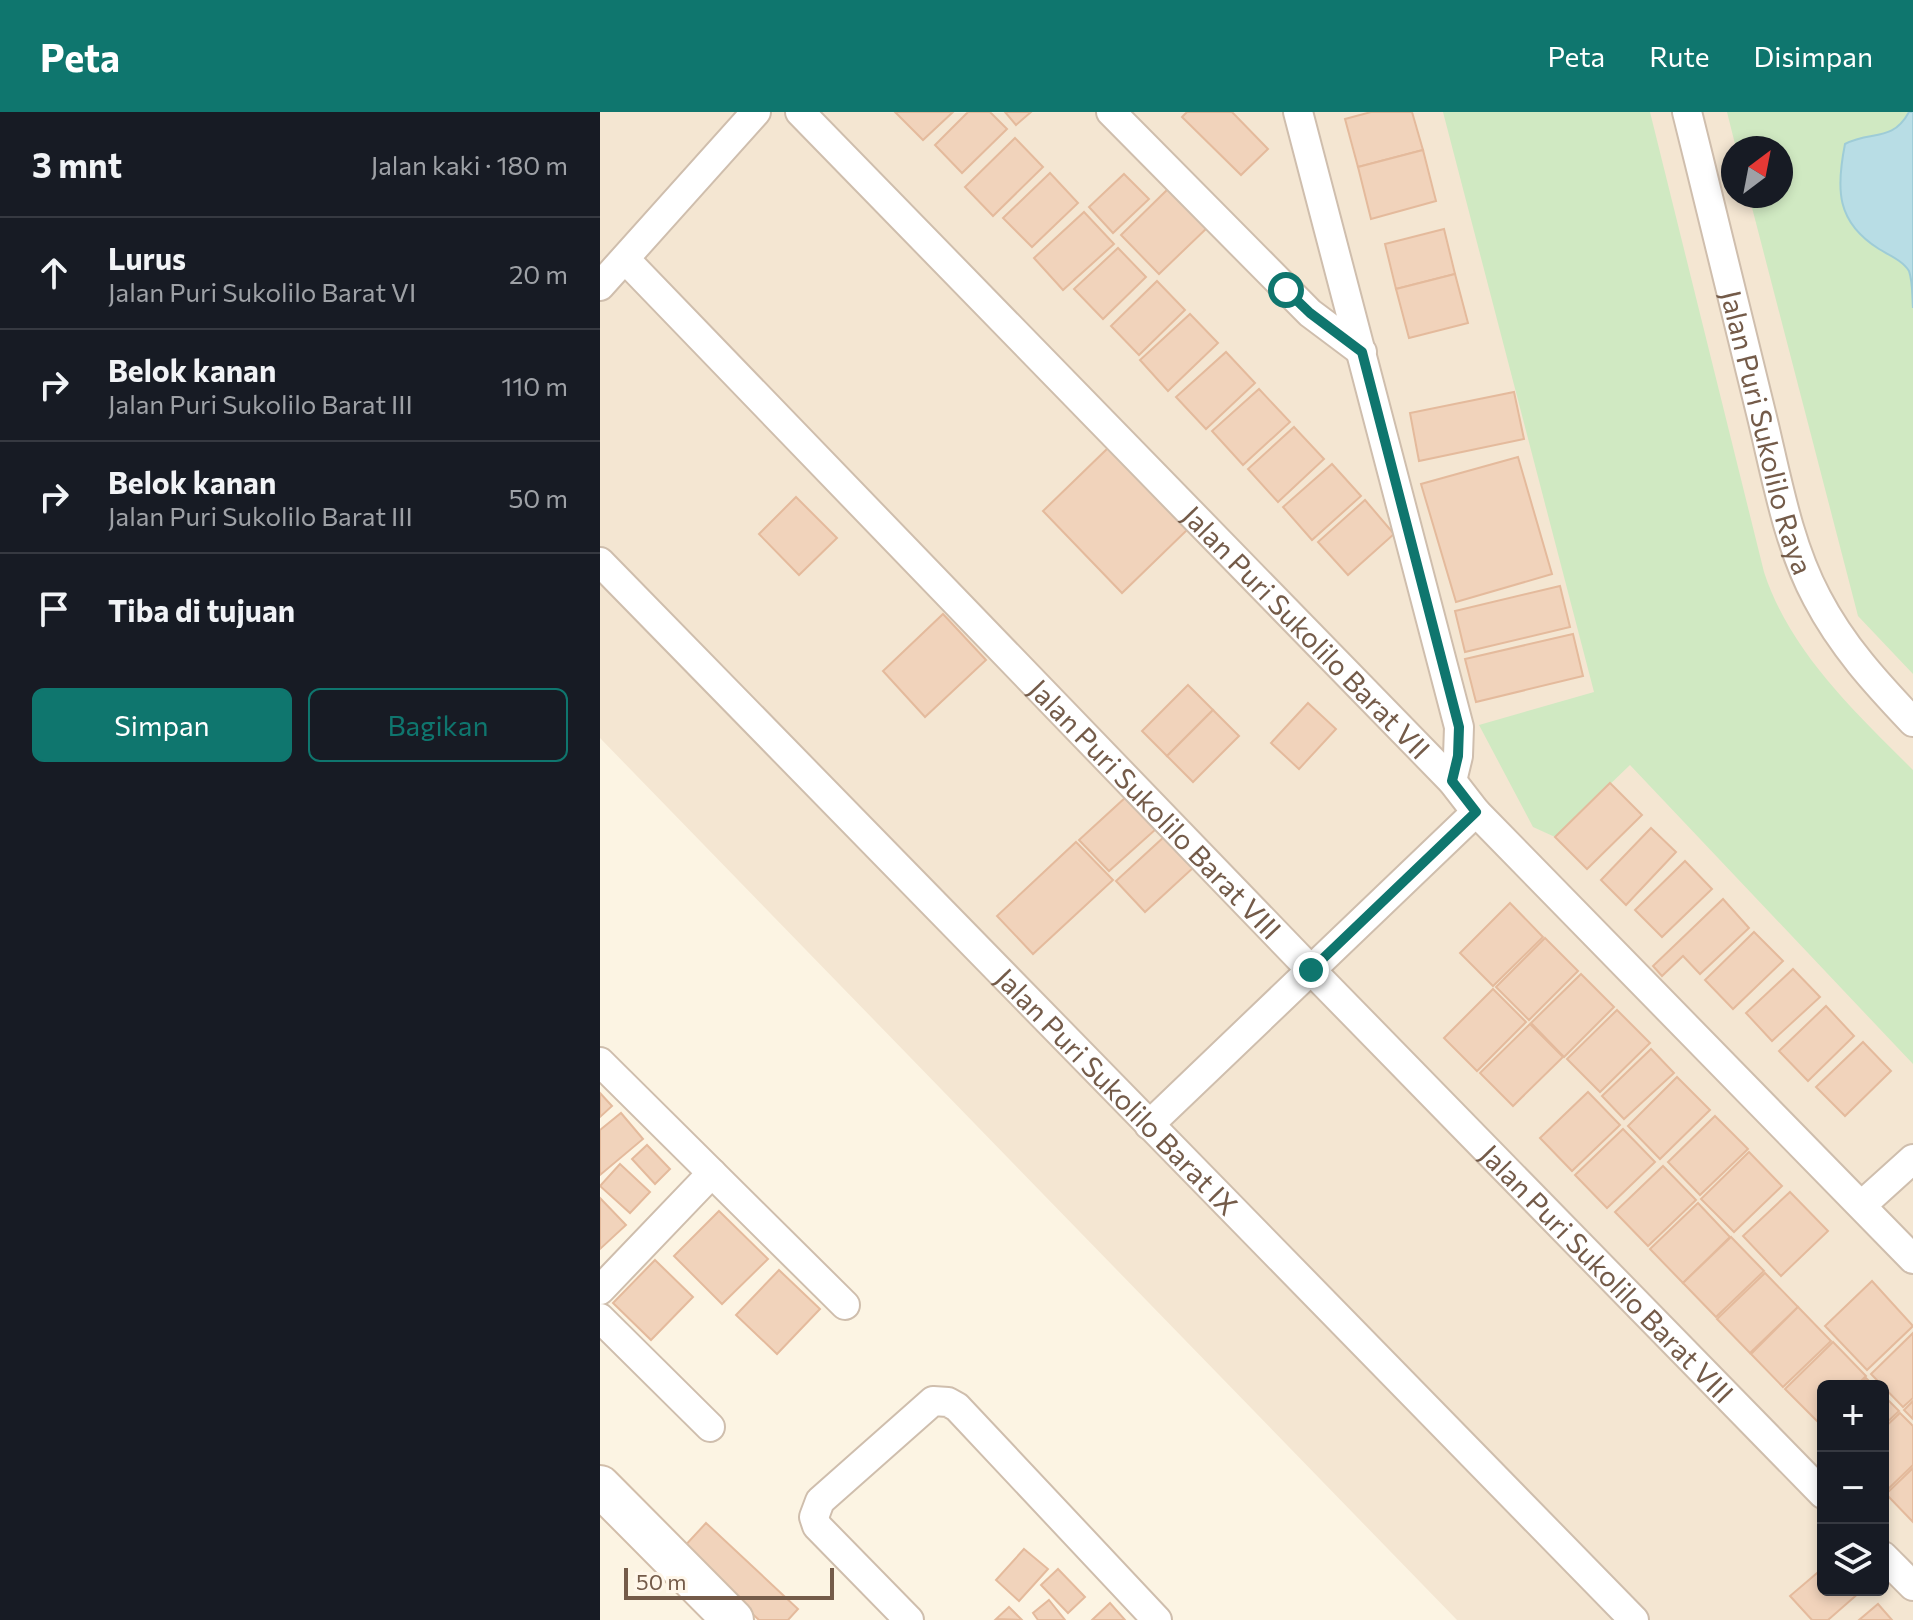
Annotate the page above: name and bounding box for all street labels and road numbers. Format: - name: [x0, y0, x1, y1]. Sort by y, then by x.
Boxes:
- street label: Jalan Puri Sukolilo Raya: [1714, 287, 1821, 579]
- street label: Jalan Puri Sukolilo Barat VII: [1176, 498, 1438, 766]
- street label: Jalan Puri Sukolilo Barat VIII: [1022, 672, 1288, 946]
- street label: Jalan Puri Sukolilo Barat IX: [989, 961, 1245, 1222]
- street label: Jalan Puri Sukolilo Barat VIII: [1474, 1137, 1741, 1410]

